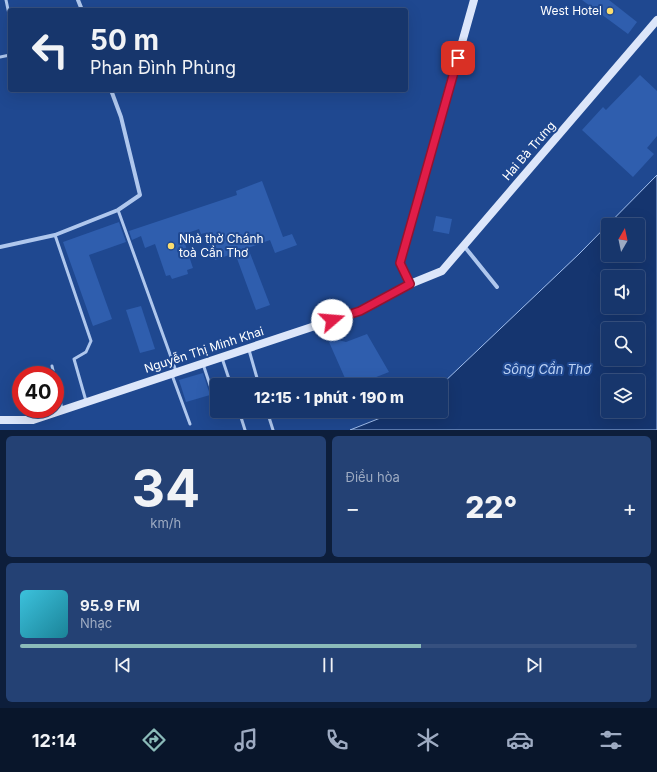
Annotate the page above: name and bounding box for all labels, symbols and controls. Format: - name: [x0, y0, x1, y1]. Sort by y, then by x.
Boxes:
- place label: West Hotel: [540, 3, 602, 18]
- marker: West Hotel: [605, 6, 615, 16]
- text: 50 m: [90, 23, 159, 57]
- icon: left: [24, 24, 76, 76]
- pin: [441, 41, 475, 75]
- icon: arrive: [447, 47, 469, 69]
- text: Phan Đình Phùng: [90, 57, 236, 78]
- street label: Hai Bà Trưng: [499, 118, 558, 183]
- north arrow: [601, 218, 645, 262]
- map controls: [601, 218, 645, 418]
- place label: Nhà thờ Chánh toà Cần Thơ: [179, 231, 264, 260]
- marker: Nhà thờ Chánh toà Cần Thơ: [166, 241, 176, 251]
- button: sound: [601, 270, 645, 314]
- position arrow: [311, 299, 353, 341]
- button: search: [601, 322, 645, 366]
- street label: Nguyễn Thị Minh Khai: [142, 323, 266, 376]
- water label: Sông Cần Thơ: [503, 361, 592, 377]
- speed limit sign: 40: [12, 366, 64, 418]
- button: layers: [601, 374, 645, 418]
- text: 12:15 · 1 phút · 190 m: [254, 388, 404, 407]
- text: 34: [131, 457, 200, 520]
- text: Điều hòa: [346, 469, 400, 485]
- text: 22°: [465, 489, 517, 525]
- text: −: [346, 495, 360, 521]
- text: +: [622, 495, 637, 521]
- text: km/h: [150, 515, 181, 531]
- text: 95.9 FM: [80, 596, 140, 615]
- text: Nhạc: [80, 615, 112, 631]
- icon: previous: [112, 654, 134, 676]
- icon: pause: [317, 654, 339, 676]
- icon: next: [523, 654, 545, 676]
- icon: directions: [140, 726, 168, 754]
- icon: music: [232, 726, 260, 754]
- icon: phone: [323, 726, 351, 754]
- icon: climate: [414, 726, 442, 754]
- icon: car: [506, 726, 534, 754]
- icon: filters: [597, 726, 625, 754]
- text: 12:14: [32, 730, 77, 751]

